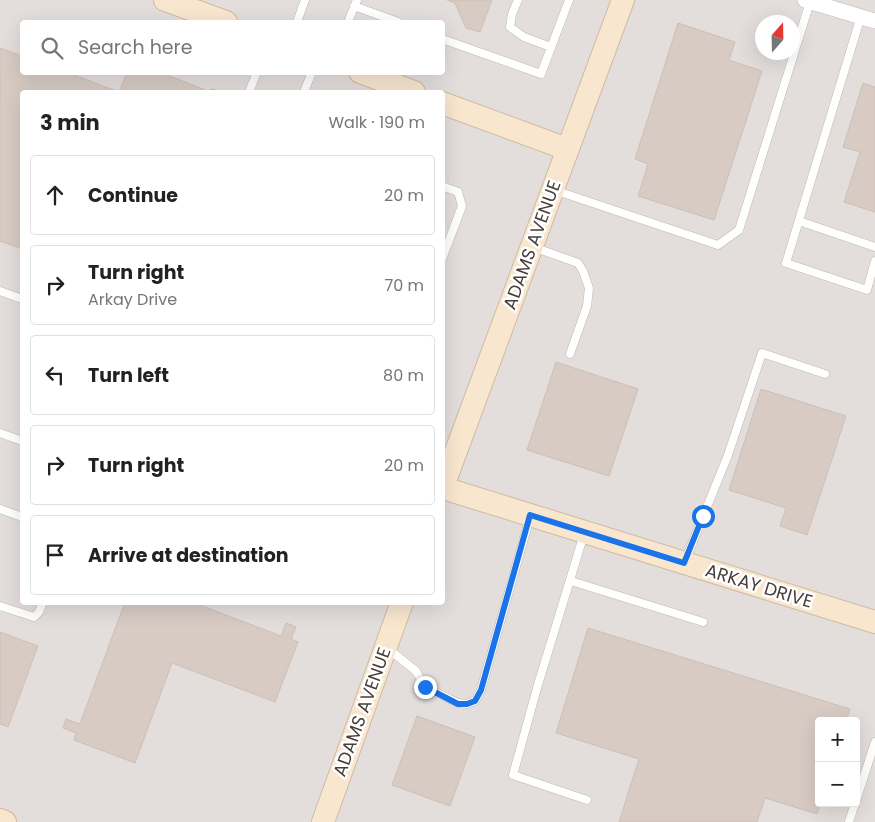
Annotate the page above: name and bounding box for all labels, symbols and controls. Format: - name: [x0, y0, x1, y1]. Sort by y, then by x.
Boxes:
- north arrow: [755, 15, 800, 60]
- search box: [20, 20, 445, 75]
- icon: search: [38, 34, 66, 62]
- text: Search here: [78, 34, 192, 61]
- text: 3 min: [40, 108, 100, 137]
- text: Walk · 190 m: [328, 111, 425, 134]
- street label: ADAMS AVENUE: [497, 177, 566, 313]
- icon: ahead: [41, 181, 69, 209]
- text: Continue: [88, 182, 178, 209]
- text: 20 m: [384, 184, 424, 207]
- text: Turn right: [88, 259, 184, 286]
- icon: right: [41, 271, 69, 299]
- text: 70 m: [384, 274, 424, 297]
- text: Arkay Drive: [88, 288, 177, 311]
- icon: left: [41, 361, 69, 389]
- text: Turn left: [88, 362, 169, 389]
- text: 80 m: [383, 364, 424, 387]
- icon: right: [41, 451, 69, 479]
- text: Turn right: [88, 452, 184, 479]
- text: 20 m: [384, 454, 424, 477]
- route start: [692, 505, 715, 528]
- icon: arrive: [41, 541, 69, 569]
- text: Arrive at destination: [88, 542, 289, 569]
- street label: ARKAY DRIVE: [703, 557, 816, 614]
- street label: ADAMS AVENUE: [327, 644, 396, 780]
- route end: [414, 676, 437, 699]
- map controls: [815, 717, 860, 807]
- button: +: [815, 717, 860, 762]
- button: −: [815, 762, 860, 807]

